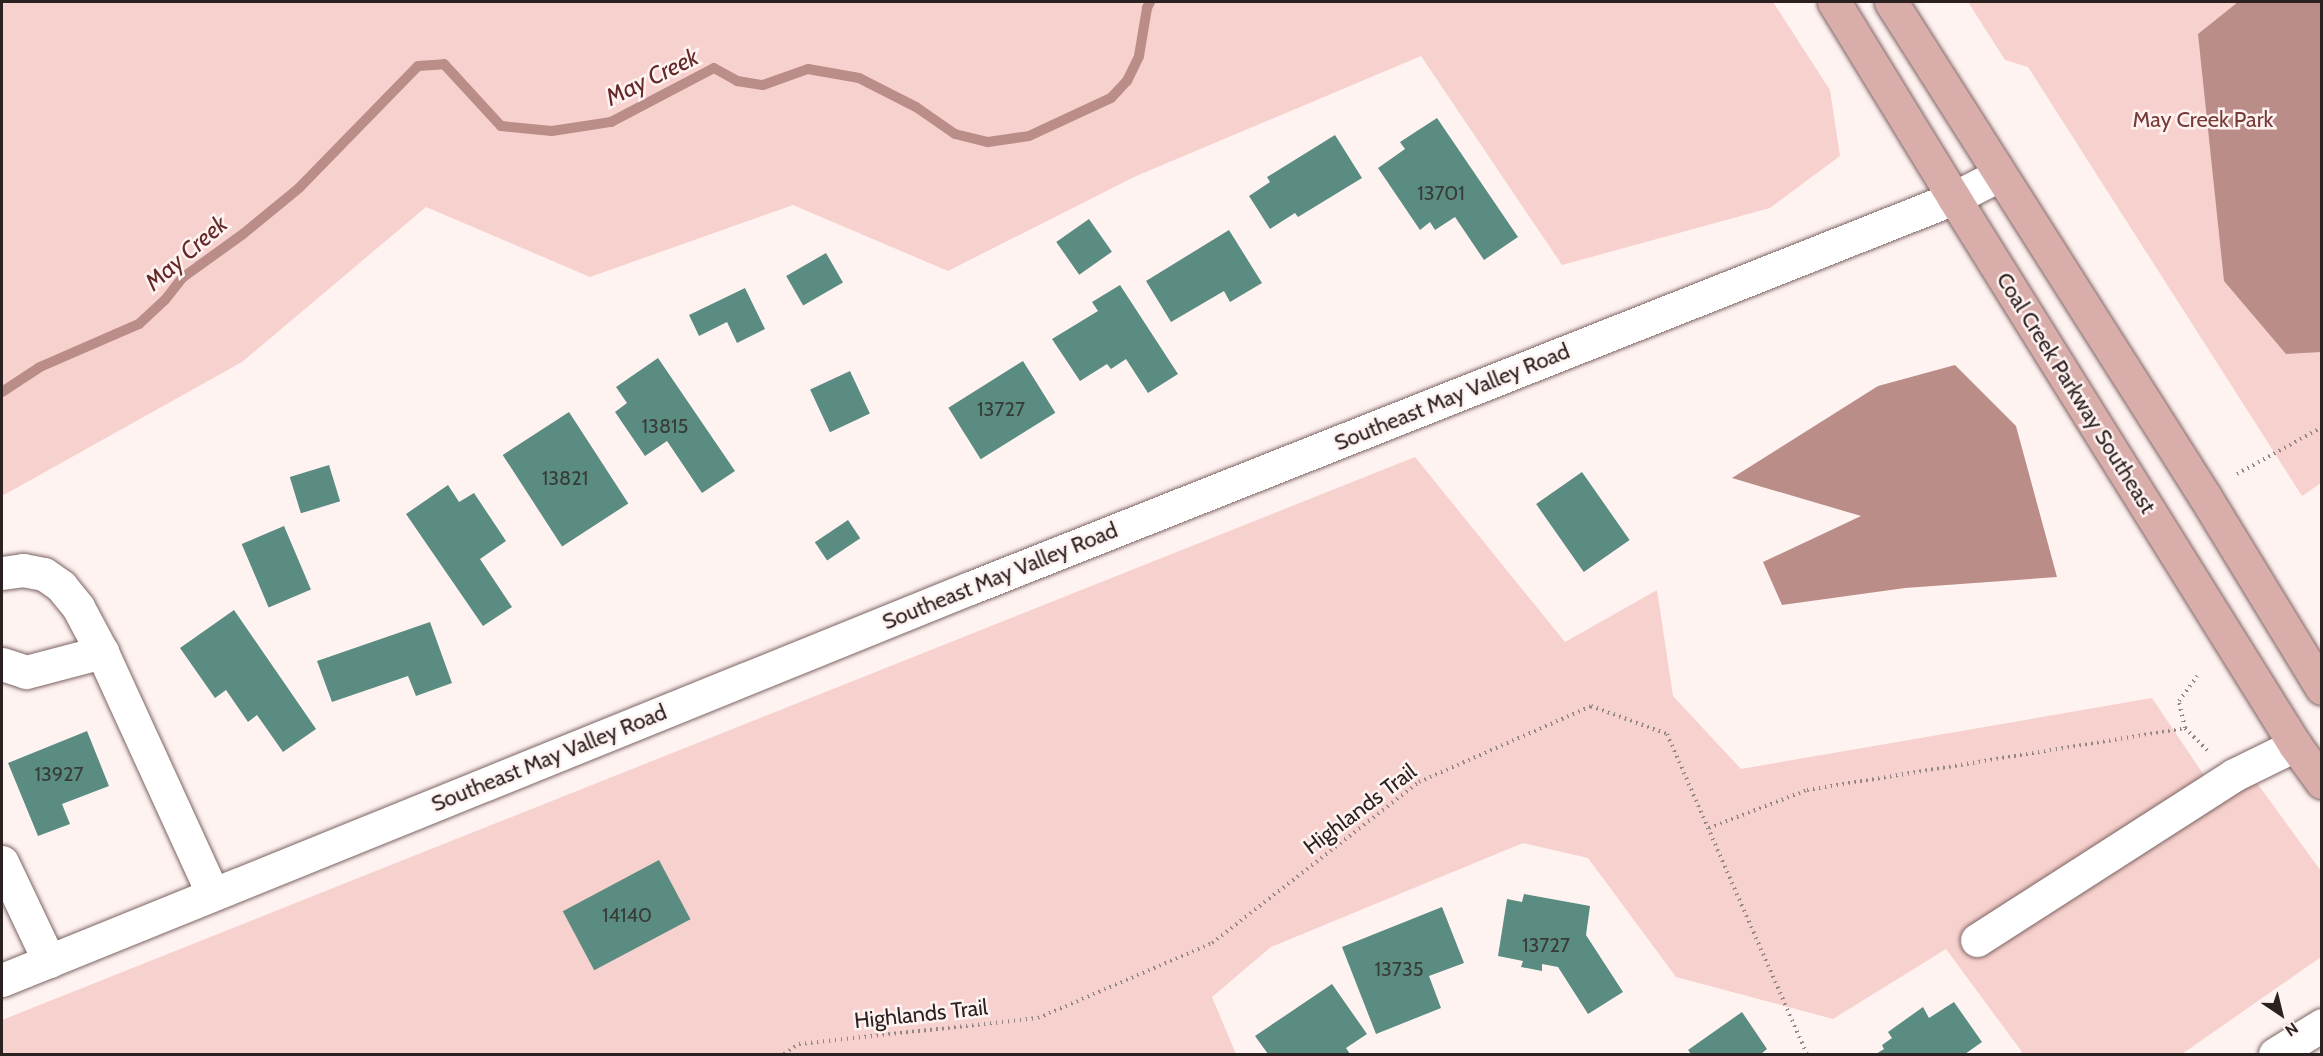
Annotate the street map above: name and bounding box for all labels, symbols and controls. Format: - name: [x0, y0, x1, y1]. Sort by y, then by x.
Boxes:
- water label: May Creek: [601, 42, 703, 112]
- park label: May Creek Park: [2133, 107, 2273, 133]
- house number: 13701: [1417, 181, 1465, 205]
- water label: May Creek: [139, 209, 233, 297]
- street label: Coal Creek Parkway Southeast: [1991, 268, 2161, 518]
- street label: Southeast May Valley Road: [1331, 338, 1573, 456]
- house number: 13727: [977, 397, 1025, 421]
- house number: 13815: [642, 414, 688, 438]
- house number: 13821: [542, 466, 588, 490]
- street label: Southeast May Valley Road: [879, 517, 1121, 635]
- street label: Southeast May Valley Road: [428, 699, 670, 817]
- street label: Highlands Trail: [1298, 758, 1422, 860]
- house number: 13927: [34, 762, 84, 786]
- house number: 14140: [602, 903, 652, 927]
- house number: 13727: [1522, 933, 1570, 957]
- house number: 13735: [1374, 957, 1424, 981]
- north arrow: [2251, 984, 2311, 1044]
- street label: Highlands Trail: [853, 994, 989, 1034]
- text: N: [2282, 1018, 2302, 1040]

